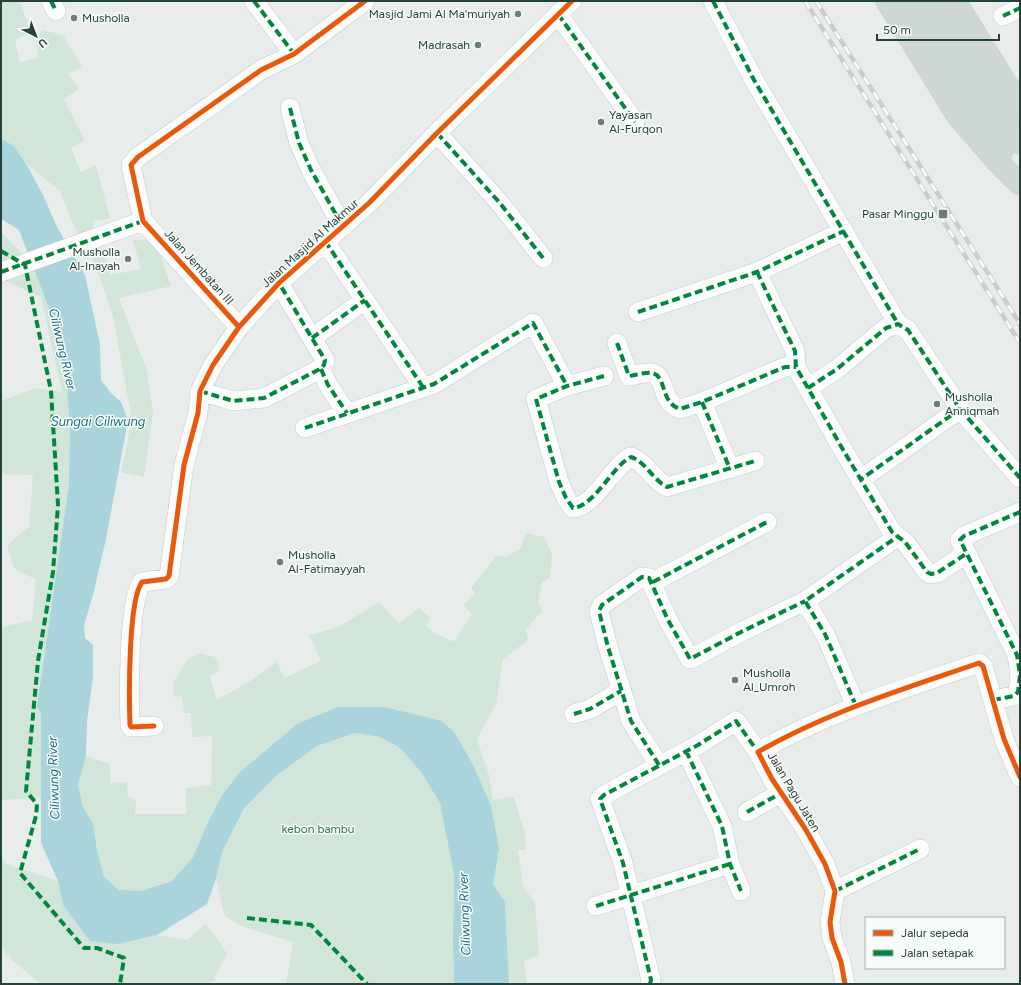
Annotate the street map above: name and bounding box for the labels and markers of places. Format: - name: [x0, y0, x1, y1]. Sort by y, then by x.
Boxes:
- place label: Masjid Jami Al Ma'muriyah: [369, 7, 510, 21]
- marker: Masjid Jami Al Ma'muriyah: [513, 9, 523, 19]
- place label: Musholla: [82, 11, 130, 25]
- marker: Musholla: [69, 13, 79, 23]
- place label: Madrasah: [418, 38, 470, 52]
- marker: Madrasah: [473, 40, 483, 50]
- place label: Yayasan Al-Furqon: [609, 108, 663, 136]
- marker: Yayasan Al-Furqon: [596, 117, 606, 127]
- place label: Pasar Minggu: [862, 207, 934, 221]
- marker: Pasar Minggu: [937, 208, 949, 220]
- place label: Musholla Al-Inayah: [69, 245, 120, 273]
- marker: Musholla Al-Inayah: [123, 254, 133, 264]
- place label: Musholla Anniqmah: [945, 390, 1000, 418]
- marker: Musholla Anniqmah: [932, 399, 942, 409]
- place label: Musholla Al-Fatimayyah: [288, 548, 366, 576]
- marker: Musholla Al-Fatimayyah: [275, 557, 285, 567]
- place label: Musholla Al_Umroh: [743, 666, 796, 694]
- marker: Musholla Al_Umroh: [730, 675, 740, 685]

